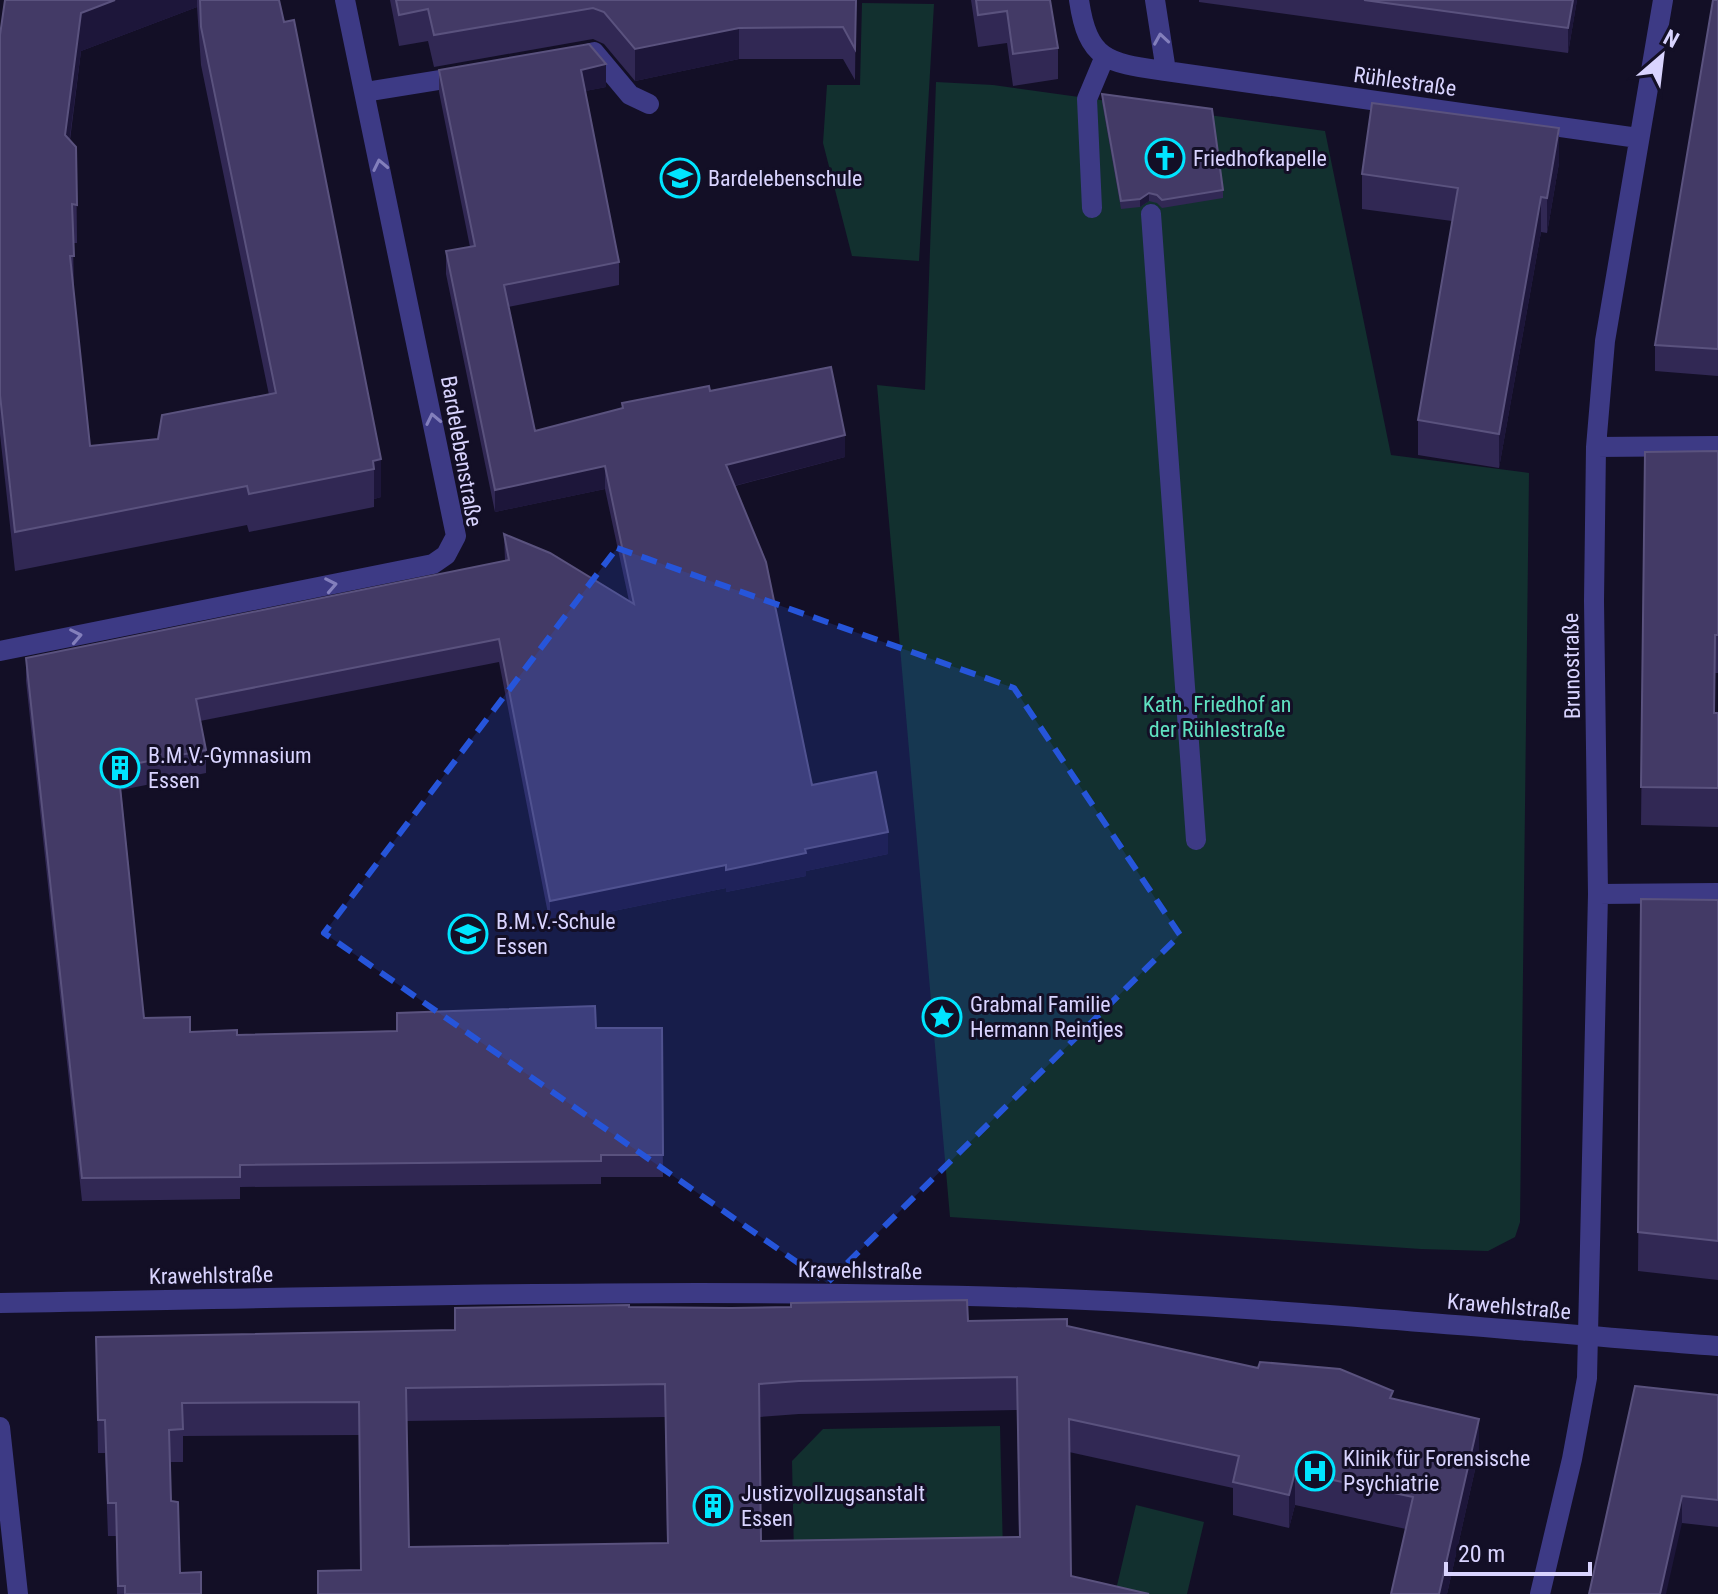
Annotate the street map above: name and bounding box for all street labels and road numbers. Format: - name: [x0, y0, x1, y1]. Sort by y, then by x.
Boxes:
- street label: Rühlestraße: [1352, 62, 1458, 101]
- street label: Bardelebenstraße: [436, 374, 487, 528]
- street label: Brunostraße: [1558, 613, 1585, 719]
- street label: Krawehlstraße: [798, 1257, 922, 1284]
- street label: Krawehlstraße: [149, 1262, 273, 1289]
- street label: Krawehlstraße: [1446, 1289, 1572, 1324]

